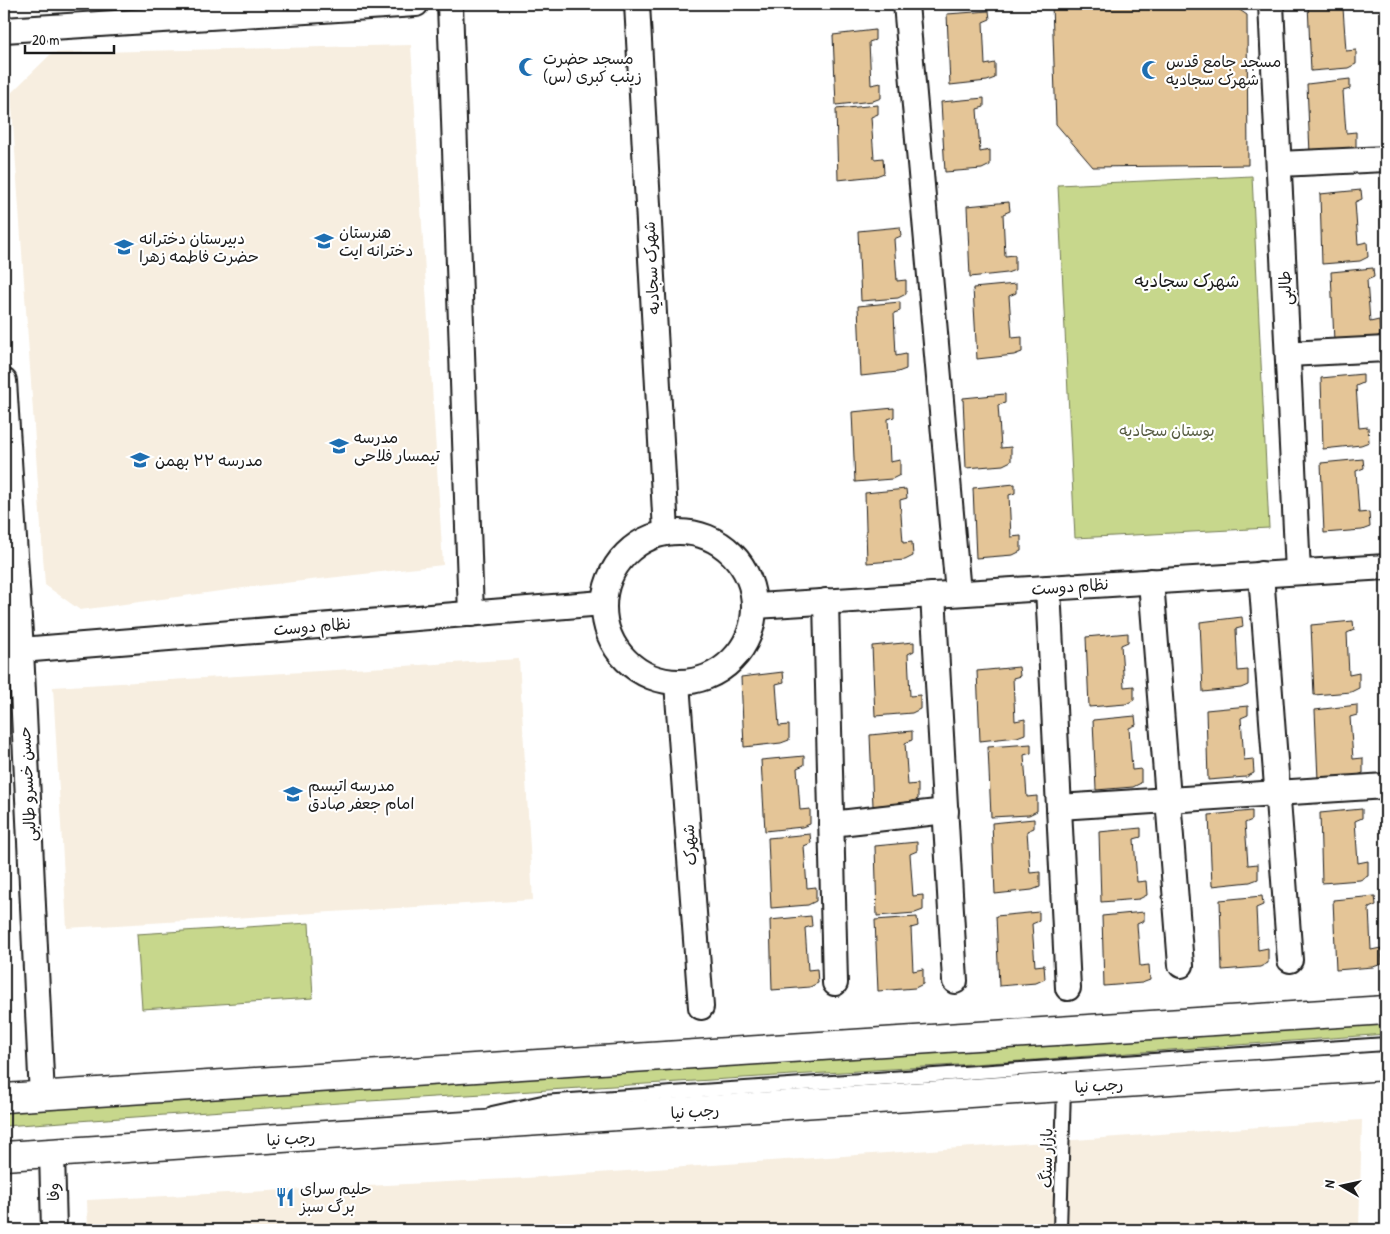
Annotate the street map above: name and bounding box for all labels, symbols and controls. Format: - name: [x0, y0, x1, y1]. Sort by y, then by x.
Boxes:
- scale bar: [25, 22, 114, 54]
- text: 20 m: [32, 29, 59, 50]
- place label: مسجد حضرت زینب کبری (س): [543, 47, 642, 87]
- place label: مسجد جامع قدس شهرک سجادیه: [1166, 50, 1281, 90]
- mosque icon: مسجد حضرت زینب کبری (س): [517, 56, 539, 78]
- mosque icon: مسجد جامع قدس شهرک سجادیه: [1140, 59, 1162, 81]
- place label: هنرستان دخترانه ایت: [339, 221, 413, 261]
- street label: شهرک سجادیه: [638, 221, 664, 315]
- place label: دبیرستان دخترانه حضرت فاطمه زهرا: [139, 227, 259, 267]
- school or university icon: هنرستان دخترانه ایت: [313, 230, 335, 252]
- school or university icon: دبیرستان دخترانه حضرت فاطمه زهرا: [113, 236, 135, 258]
- district label: شهرک سجادیه: [1135, 268, 1239, 293]
- street label: طالبی: [1273, 270, 1297, 306]
- park label: بوستان سجادیه: [1119, 419, 1215, 441]
- place label: مدرسه تیمسار فلاحی: [354, 426, 440, 466]
- school or university icon: مدرسه تیمسار فلاحی: [328, 435, 350, 457]
- school or university icon: مدرسه ۲۲ بهمن: [129, 449, 151, 471]
- place label: مدرسه ۲۲ بهمن: [155, 449, 263, 471]
- street label: نظام دوست: [1031, 572, 1109, 602]
- street label: نظام دوست: [273, 612, 352, 642]
- street label: حسن خسرو طالبی: [13, 726, 41, 842]
- place label: مدرسه اتیسم امام جعفر صادق: [308, 774, 414, 816]
- school or university icon: مدرسه اتیسم امام جعفر صادق: [282, 783, 304, 805]
- street label: شهرک: [677, 824, 701, 866]
- street label: رجب نیا: [1074, 1072, 1124, 1098]
- street label: رجب نیا: [670, 1098, 720, 1124]
- street label: رجب نیا: [266, 1125, 316, 1151]
- street label: بازار سنگ: [1034, 1128, 1058, 1188]
- north arrow: [1318, 1162, 1368, 1212]
- place label: حلیم سرای برگ سبز: [298, 1177, 372, 1217]
- text: N: [1319, 1178, 1339, 1189]
- street label: وفا: [42, 1183, 64, 1201]
- restaurant icon: حلیم سرای برگ سبز: [274, 1186, 296, 1208]

